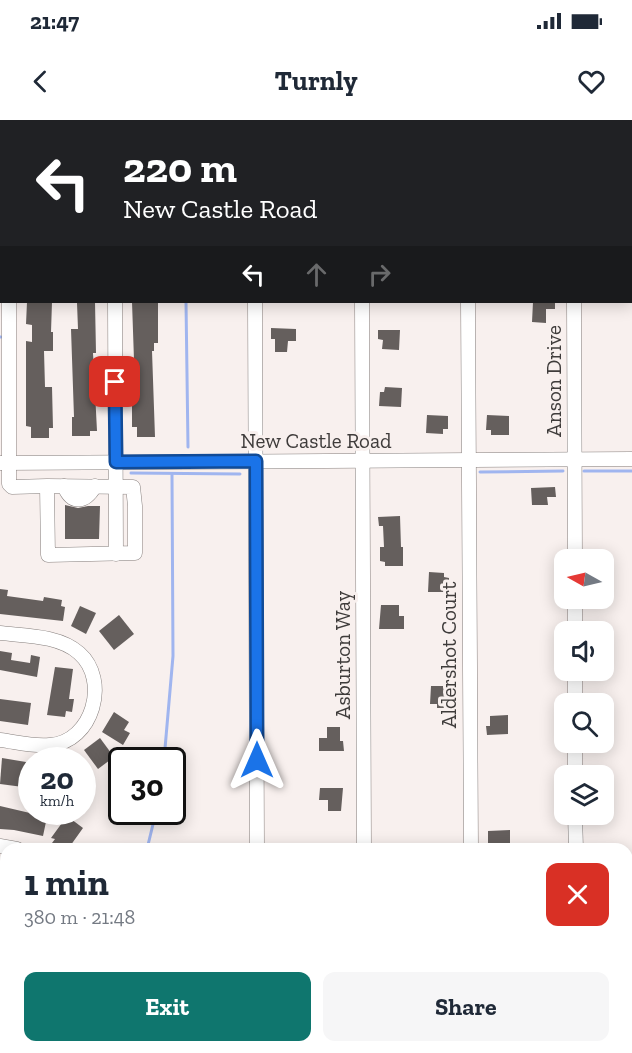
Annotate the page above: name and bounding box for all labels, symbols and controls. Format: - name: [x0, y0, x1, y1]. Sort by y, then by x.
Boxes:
- text: 21:47: [30, 8, 79, 35]
- icon: back: [24, 65, 57, 98]
- text: Turnly: [275, 65, 357, 97]
- icon: heart: [575, 65, 608, 98]
- text: 220 m: [123, 142, 237, 193]
- icon: left: [24, 144, 102, 222]
- text: New Castle Road: [123, 193, 317, 225]
- icon: left: [237, 258, 270, 291]
- icon: ahead: [300, 258, 333, 291]
- icon: right: [363, 258, 396, 291]
- street label: Anson Drive: [541, 325, 566, 437]
- pin: [89, 356, 140, 407]
- icon: arrive: [98, 365, 131, 398]
- street label: New Castle Road: [240, 428, 392, 453]
- north arrow: [554, 549, 614, 609]
- map controls: [554, 549, 614, 825]
- street label: Aldershot Court: [436, 582, 461, 728]
- street label: Asburton Way: [330, 591, 355, 719]
- button: sound: [554, 621, 614, 681]
- button: search: [554, 693, 614, 753]
- position arrow: [225, 728, 289, 792]
- speed limit sign: 30: [108, 747, 186, 825]
- text: 20: [40, 761, 74, 797]
- button: layers: [554, 765, 614, 825]
- text: km/h: [40, 792, 74, 810]
- text: 1 min: [24, 861, 109, 904]
- button: close: [546, 863, 609, 926]
- text: 380 m · 21:48: [24, 905, 135, 929]
- button: Exit: [24, 972, 311, 1041]
- button: Share: [323, 972, 609, 1041]

